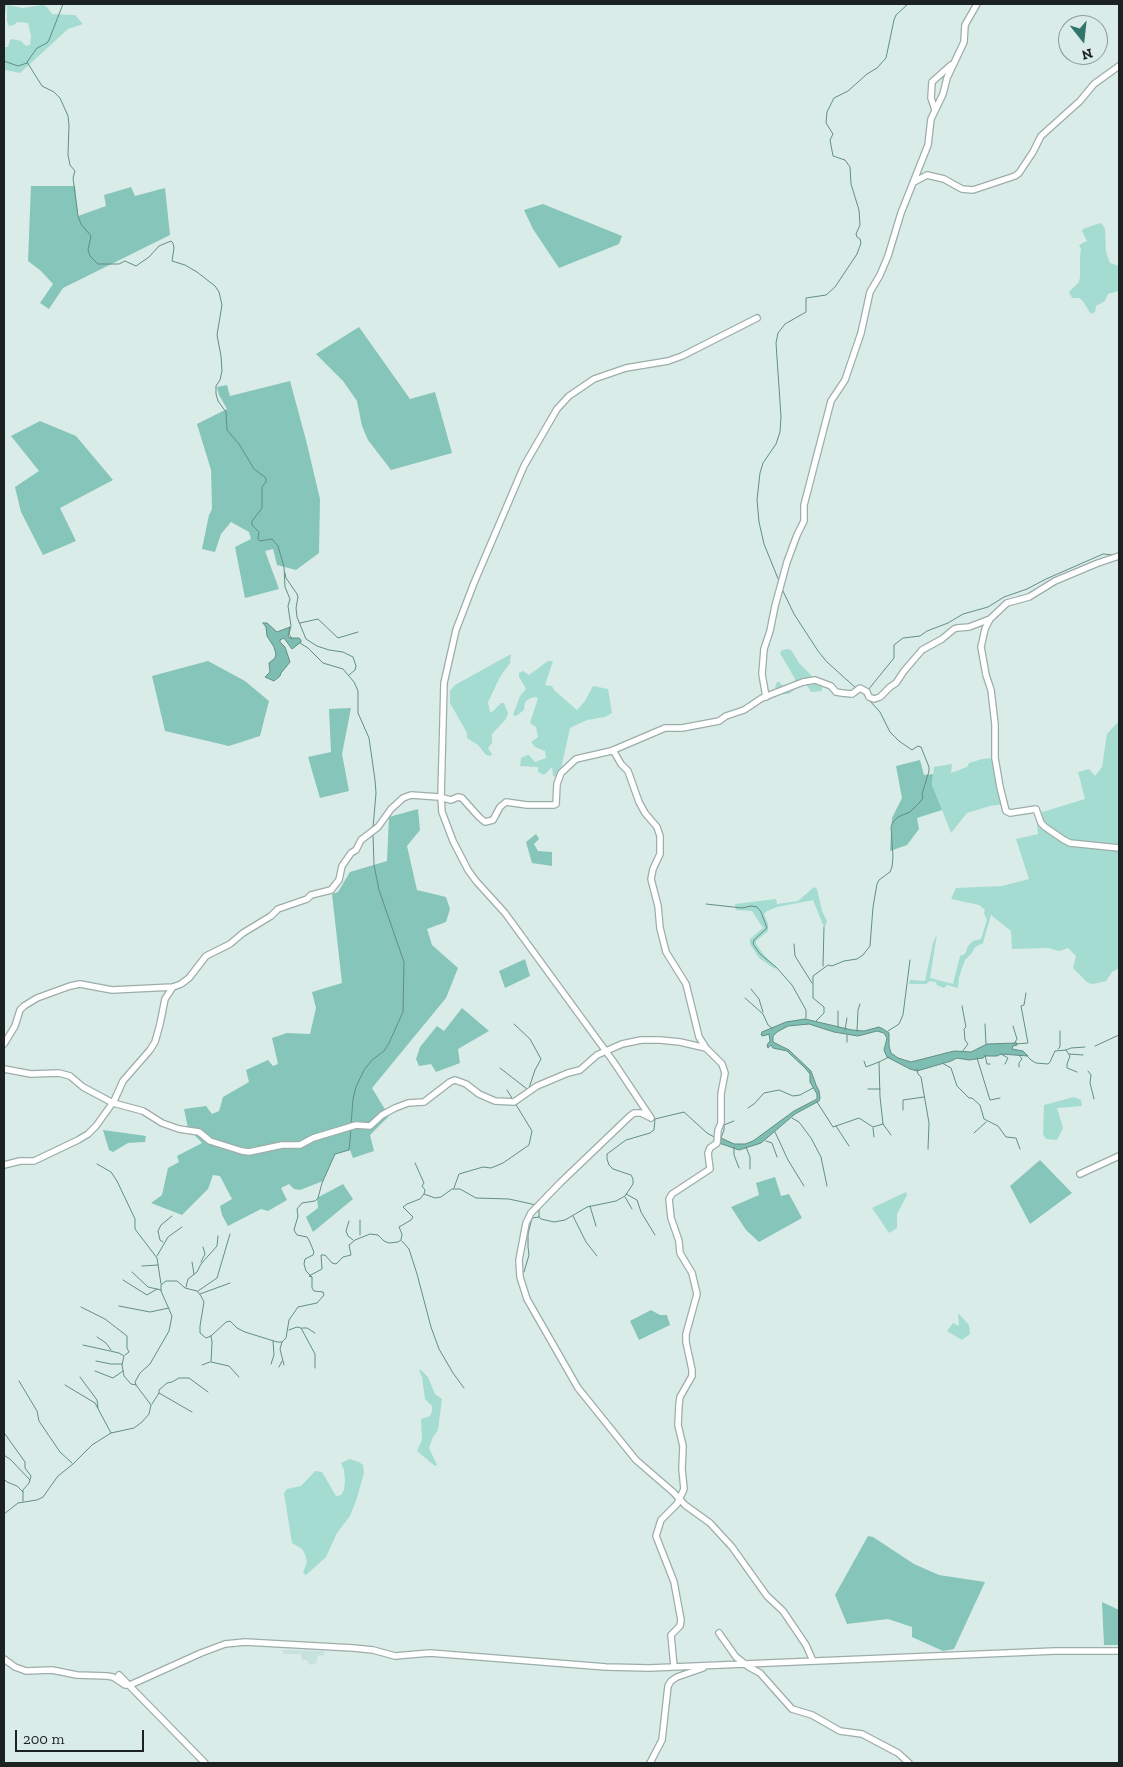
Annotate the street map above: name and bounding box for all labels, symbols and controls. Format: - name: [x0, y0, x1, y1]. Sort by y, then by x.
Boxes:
- north arrow: [1058, 15, 1108, 65]
- text: N: [1080, 44, 1094, 64]
- scale bar: [18, 1720, 146, 1752]
- text: 200 m: [23, 1730, 64, 1748]

